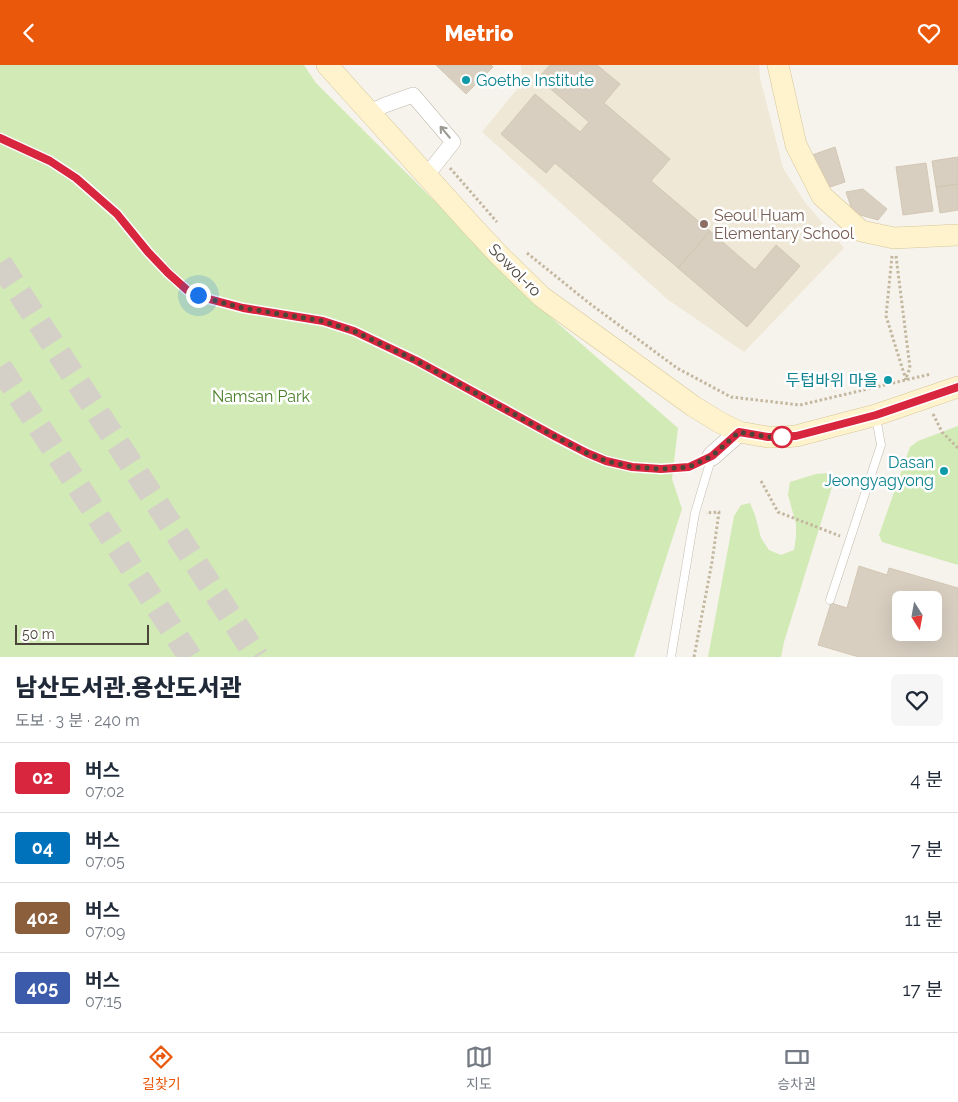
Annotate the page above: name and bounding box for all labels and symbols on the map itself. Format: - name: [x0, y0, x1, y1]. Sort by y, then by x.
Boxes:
- place label: Goethe Institute: [476, 71, 594, 90]
- marker: Goethe Institute: [460, 74, 472, 86]
- one-way arrow: [439, 126, 450, 139]
- place label: Seoul Huam Elementary School: [714, 206, 855, 243]
- marker: Seoul Huam Elementary School: [698, 218, 710, 230]
- street label: Sowol-ro: [485, 240, 545, 300]
- your location: [186, 283, 211, 308]
- place label: 두텁바위 마을: [786, 371, 878, 390]
- marker: 두텁바위 마을: [882, 374, 894, 386]
- park label: Namsan Park: [212, 387, 311, 406]
- unlabelled marker: [771, 426, 793, 448]
- place label: Dasan Jeongyagyong: [824, 453, 934, 490]
- marker: Dasan Jeongyagyong: [938, 465, 950, 477]
- north arrow: [892, 591, 942, 641]
- scale bar: [15, 622, 149, 645]

